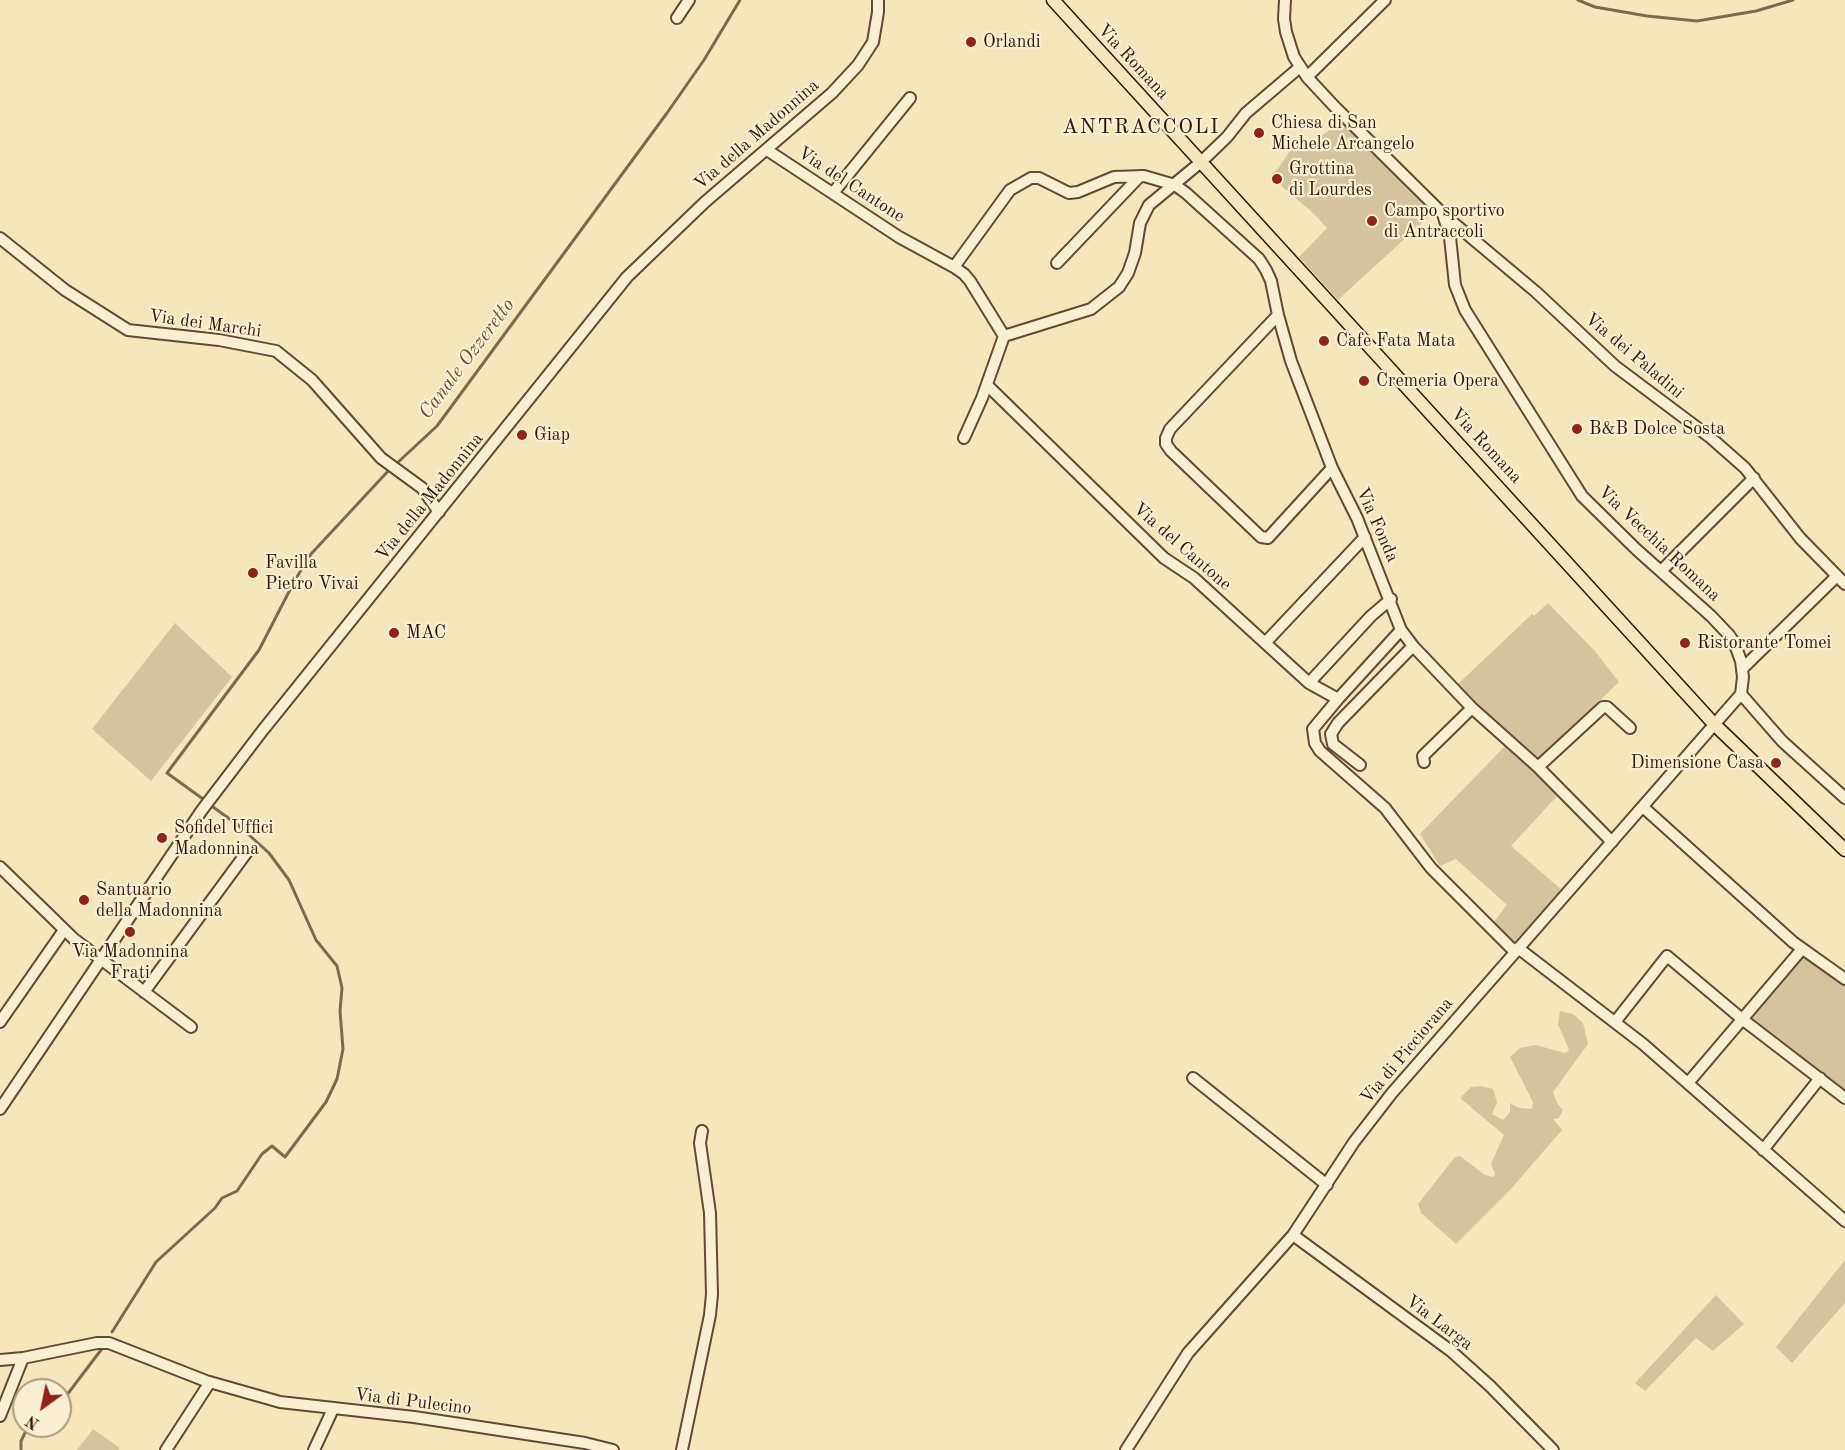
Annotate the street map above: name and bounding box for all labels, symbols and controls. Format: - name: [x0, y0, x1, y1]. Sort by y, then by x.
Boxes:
- street label: Via Romana: [1093, 20, 1173, 104]
- place label: Orlandi: [983, 31, 1041, 53]
- marker: Orlandi: [964, 35, 978, 49]
- street label: Via della Madonnina: [690, 75, 824, 195]
- place label: Chiesa di San Michele Arcangelo: [1271, 112, 1414, 154]
- district label: ANTRACCOLI: [1062, 114, 1220, 140]
- marker: Chiesa di San Michele Arcangelo: [1252, 126, 1266, 140]
- street label: Via del Cantone: [793, 142, 909, 228]
- place label: Grottina di Lourdes: [1289, 158, 1372, 201]
- marker: Grottina di Lourdes: [1270, 172, 1284, 186]
- place label: Campo sportivo di Antraccoli: [1384, 200, 1505, 242]
- marker: Campo sportivo di Antraccoli: [1365, 214, 1379, 228]
- water label: Canale Ozzeretto: [414, 294, 520, 424]
- street label: Via dei Marchi: [147, 305, 263, 343]
- street label: Via dei Paladini: [1580, 308, 1688, 404]
- place label: Cafe Fata Mata: [1336, 330, 1456, 352]
- marker: Cafe Fata Mata: [1317, 334, 1331, 348]
- place label: Cremeria Opera: [1376, 370, 1499, 392]
- marker: Cremeria Opera: [1357, 374, 1371, 388]
- street label: Via Romana: [1446, 404, 1526, 488]
- place label: B&B Dolce Sosta: [1589, 418, 1725, 440]
- marker: B&B Dolce Sosta: [1570, 422, 1584, 436]
- place label: Giap: [534, 424, 570, 446]
- marker: Giap: [515, 428, 529, 442]
- street label: Via della Madonnina: [372, 429, 488, 565]
- street label: Via Vecchia Romana: [1593, 481, 1725, 607]
- street label: Via Fonda: [1351, 484, 1403, 566]
- street label: Via del Cantone: [1128, 498, 1236, 596]
- place label: Favilla Pietro Vivai: [265, 552, 359, 594]
- marker: Favilla Pietro Vivai: [246, 566, 260, 580]
- place label: MAC: [406, 622, 446, 644]
- marker: MAC: [387, 626, 401, 640]
- place label: Ristorante Tomei: [1697, 632, 1831, 654]
- marker: Ristorante Tomei: [1678, 636, 1692, 650]
- place label: Dimensione Casa: [1631, 752, 1764, 774]
- marker: Dimensione Casa: [1769, 756, 1783, 770]
- place label: Sofidel Uffici Madonnina: [174, 817, 273, 860]
- marker: Sofidel Uffici Madonnina: [155, 831, 169, 845]
- place label: Santuario della Madonnina: [96, 879, 223, 922]
- marker: Santuario della Madonnina: [77, 893, 91, 907]
- marker: Via Madonnina Frati: [123, 925, 137, 939]
- place label: Via Madonnina Frati: [71, 941, 189, 984]
- street label: Via di Picciorana: [1356, 993, 1458, 1109]
- street label: Via Larga: [1401, 1291, 1477, 1355]
- north arrow: [12, 1378, 72, 1438]
- street label: Via di Pulecino: [353, 1384, 473, 1420]
- text: N: [24, 1411, 43, 1431]

